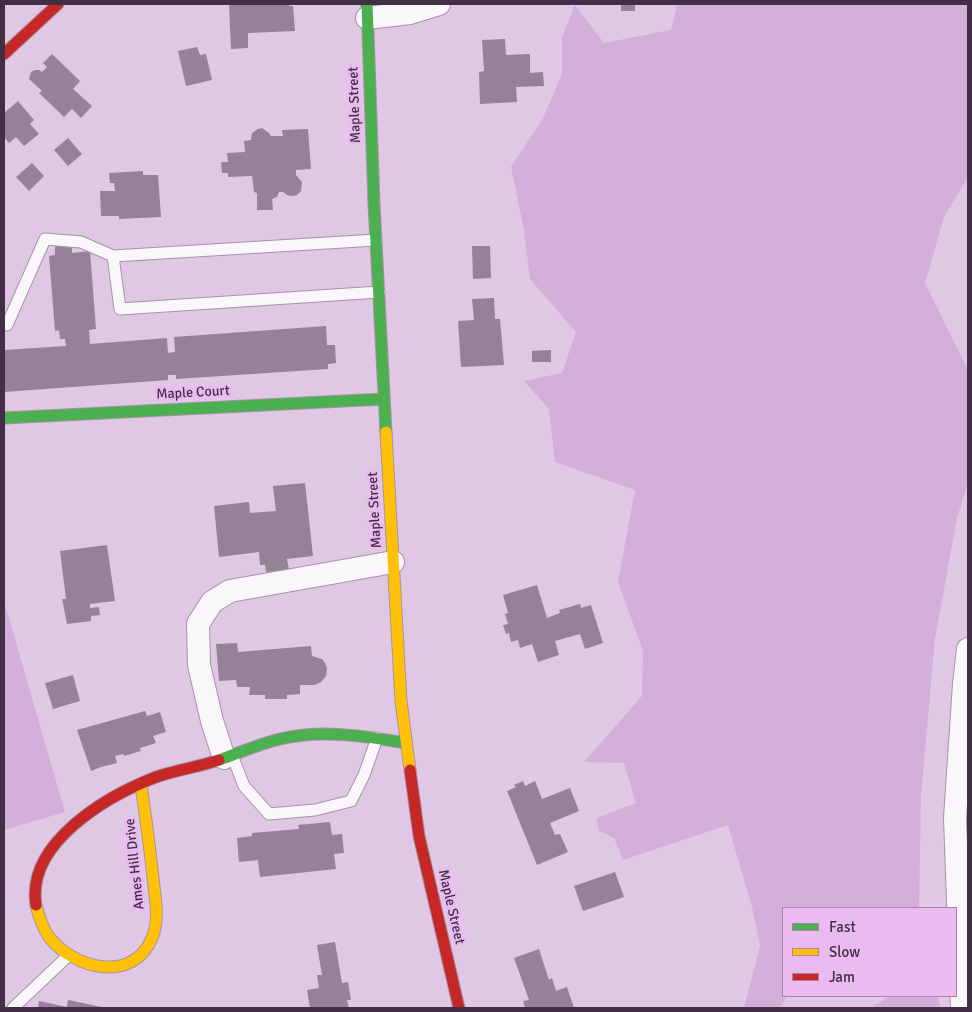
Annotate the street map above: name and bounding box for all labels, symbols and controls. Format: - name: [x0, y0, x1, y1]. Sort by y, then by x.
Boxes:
- street label: Maple Street: [345, 67, 365, 143]
- street label: Maple Court: [156, 383, 230, 403]
- street label: Maple Street: [365, 471, 385, 549]
- street label: Ames Hill Drive: [122, 818, 148, 910]
- street label: Maple Street: [434, 868, 468, 946]
- legend: [782, 907, 957, 997]
- text: Fast: [829, 918, 856, 936]
- text: Slow: [829, 943, 860, 961]
- text: Jam: [829, 968, 855, 986]

